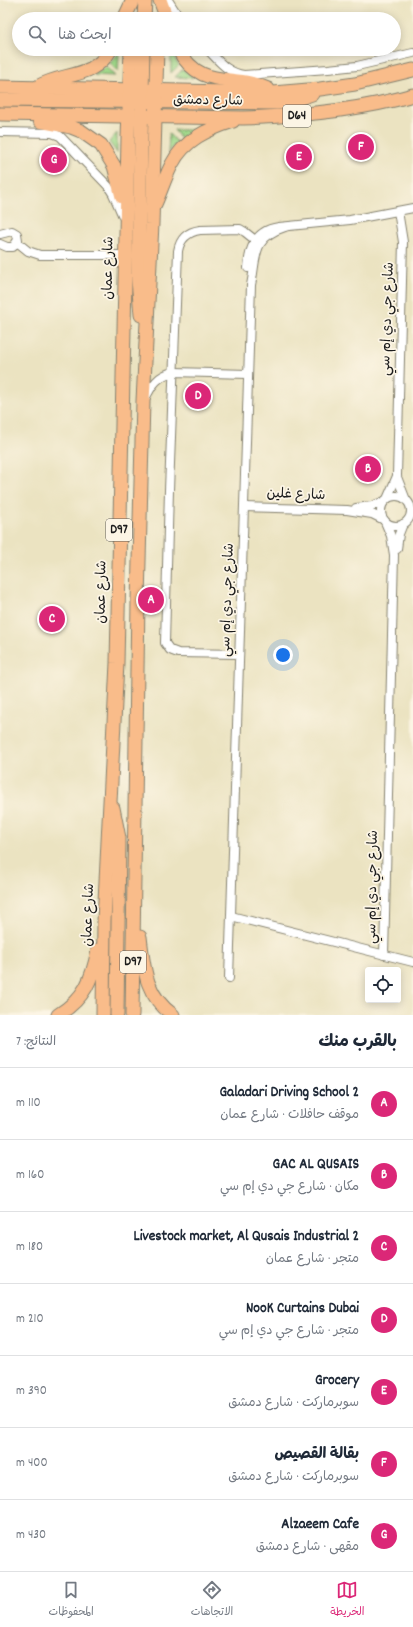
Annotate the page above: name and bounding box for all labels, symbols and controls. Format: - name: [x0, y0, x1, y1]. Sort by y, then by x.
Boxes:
- search box: [12, 12, 401, 56]
- icon: search: [26, 23, 48, 45]
- text: ابحث هنا: [58, 25, 112, 47]
- street label: شارع دمشق: [173, 90, 243, 112]
- road number: D64: [283, 105, 311, 127]
- pin: F: [348, 132, 374, 162]
- pin: E: [286, 142, 312, 172]
- pin: G: [41, 145, 67, 175]
- street label: شارع عمان: [98, 236, 120, 300]
- street label: شارع جي دي إم سي: [376, 262, 401, 376]
- pin: D: [185, 381, 211, 411]
- pin: B: [355, 454, 381, 484]
- street label: شارع غلين: [266, 484, 326, 506]
- road number: D97: [106, 519, 132, 541]
- street label: شارع جي دي إم سي: [216, 543, 241, 657]
- street label: شارع عمان: [91, 560, 113, 624]
- pin: A: [138, 585, 164, 615]
- pin: C: [39, 604, 65, 634]
- your location: [273, 645, 293, 665]
- street label: شارع جي دي إم سي: [362, 830, 385, 944]
- street label: شارع عمان: [78, 883, 100, 947]
- road number: D97: [120, 951, 146, 973]
- map controls: [365, 967, 401, 1003]
- button: locate: [365, 967, 401, 1003]
- text: بالقرب منك: [319, 1031, 397, 1055]
- text: النتائج: 7: [16, 1033, 56, 1052]
- text: Galadari Driving School 2: [220, 1082, 359, 1104]
- text: 110 m: [16, 1094, 41, 1113]
- text: A: [380, 1094, 388, 1113]
- text: موقف حافلات · شارع عمان: [220, 1106, 359, 1125]
- text: GAC AL QUSAIS: [273, 1154, 359, 1176]
- text: 160 m: [16, 1166, 44, 1185]
- text: B: [381, 1166, 387, 1185]
- text: مكان · شارع جي دي إم سي: [220, 1178, 359, 1197]
- text: Livestock market, Al Qusais Industrial 2: [134, 1226, 359, 1248]
- text: 180 m: [16, 1238, 43, 1257]
- text: C: [381, 1238, 387, 1257]
- text: متجر · شارع عمان: [266, 1250, 359, 1269]
- text: NooK Curtains Dubai: [246, 1298, 359, 1320]
- text: 210 m: [16, 1310, 44, 1329]
- text: D: [381, 1310, 387, 1329]
- text: متجر · شارع جي دي إم سي: [219, 1322, 359, 1341]
- text: Grocery: [315, 1370, 359, 1392]
- text: 390 m: [16, 1382, 47, 1401]
- text: E: [381, 1382, 387, 1401]
- text: سوبرماركت · شارع دمشق: [228, 1394, 359, 1413]
- text: بقالة القصيص: [274, 1444, 359, 1466]
- text: 400 m: [16, 1454, 48, 1473]
- text: F: [381, 1454, 387, 1473]
- text: سوبرماركت · شارع دمشق: [228, 1468, 359, 1487]
- text: Alzaeem Cafe: [281, 1514, 359, 1536]
- text: 430 m: [16, 1526, 46, 1545]
- text: G: [381, 1526, 387, 1545]
- text: مقهى · شارع دمشق: [256, 1538, 359, 1557]
- tab: المحفوظات: [49, 1579, 94, 1621]
- tab: الاتجاهات: [191, 1579, 233, 1621]
- tab: الخريطة: [330, 1579, 365, 1621]

